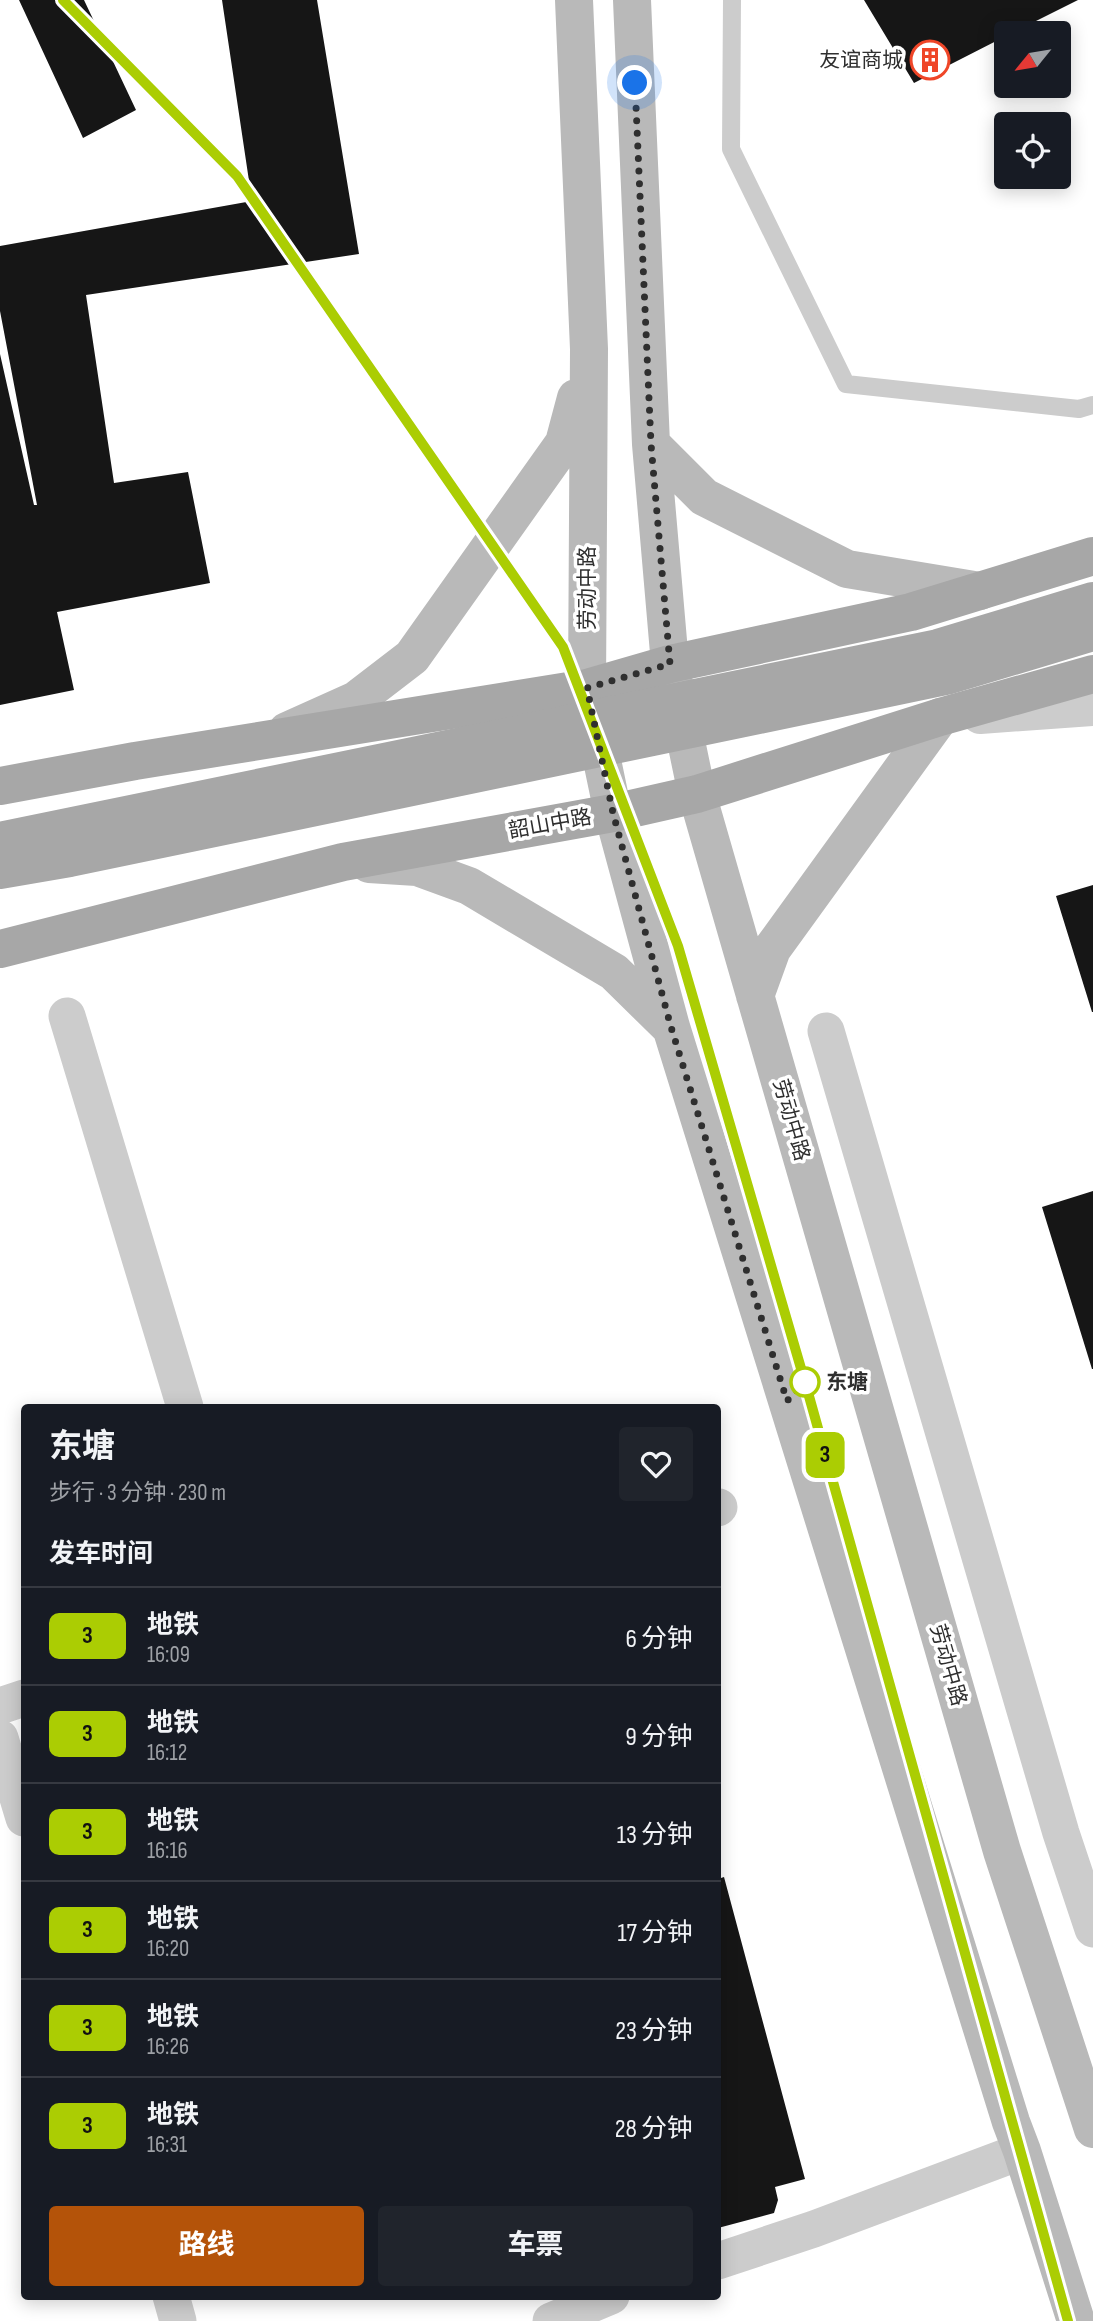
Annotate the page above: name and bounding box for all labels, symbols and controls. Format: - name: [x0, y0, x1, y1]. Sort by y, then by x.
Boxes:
- north arrow: [994, 21, 1071, 98]
- map controls: [994, 21, 1071, 189]
- building icon: 友谊商城: [909, 39, 951, 81]
- place label: 友谊商城: [819, 48, 903, 73]
- your location: [617, 65, 652, 100]
- button: locate: [994, 112, 1071, 189]
- street label: 劳动中路: [575, 546, 600, 630]
- street label: 韶山中路: [506, 804, 594, 844]
- street label: 劳动中路: [767, 1076, 815, 1164]
- marker: 东塘: [790, 1367, 820, 1397]
- place label: 东塘: [826, 1370, 868, 1395]
- text: 东塘: [49, 1427, 115, 1467]
- button: heart: [619, 1427, 693, 1501]
- line badge: 3: [802, 1432, 848, 1478]
- text: 3: [820, 1440, 830, 1469]
- text: 步行 · 3 分钟 · 230 m: [49, 1479, 226, 1507]
- text: 发车时间: [49, 1539, 153, 1570]
- text: 地铁: [147, 1610, 199, 1641]
- text: 3: [82, 1621, 93, 1650]
- street label: 劳动中路: [924, 1621, 972, 1709]
- text: 6 分钟: [625, 1624, 693, 1655]
- text: 16:09: [147, 1641, 190, 1669]
- text: 地铁: [147, 1708, 199, 1739]
- text: 3: [82, 1719, 93, 1748]
- text: 9 分钟: [625, 1722, 693, 1753]
- text: 16:12: [147, 1739, 187, 1767]
- text: 地铁: [147, 1806, 199, 1837]
- text: 3: [82, 1817, 93, 1846]
- text: 13 分钟: [617, 1820, 693, 1851]
- text: 16:16: [147, 1837, 188, 1865]
- text: 地铁: [147, 1904, 199, 1935]
- text: 3: [82, 1915, 93, 1944]
- text: 17 分钟: [617, 1918, 693, 1949]
- text: 16:20: [147, 1935, 189, 1963]
- text: 地铁: [147, 2002, 199, 2033]
- text: 3: [82, 2013, 93, 2042]
- text: 23 分钟: [615, 2016, 693, 2047]
- text: 16:26: [147, 2033, 189, 2061]
- text: 地铁: [147, 2100, 199, 2131]
- text: 3: [82, 2111, 93, 2140]
- text: 28 分钟: [615, 2114, 693, 2145]
- text: 16:31: [147, 2131, 187, 2159]
- button: 路线: [49, 2206, 364, 2286]
- button: 车票: [378, 2206, 693, 2286]

